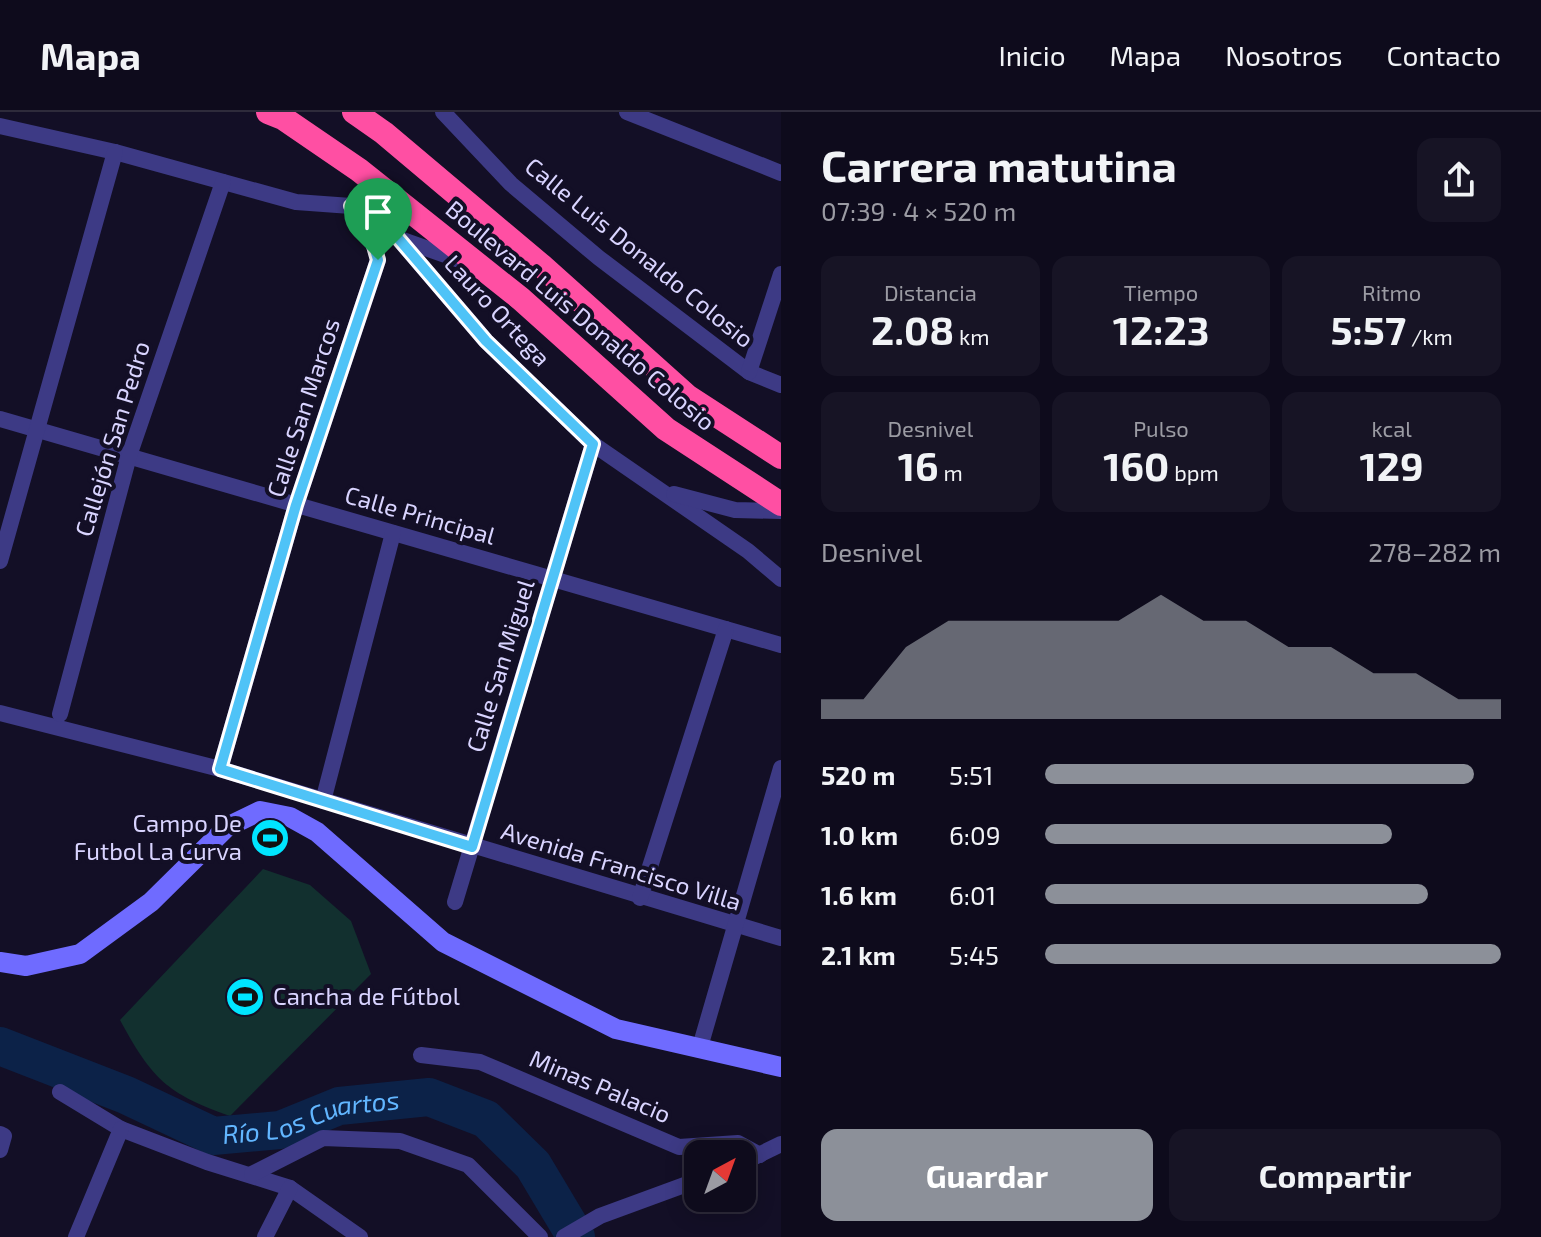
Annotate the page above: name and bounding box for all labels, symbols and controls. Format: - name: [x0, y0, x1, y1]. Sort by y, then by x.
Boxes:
- text: Mapa: [40, 32, 141, 78]
- text: Inicio: [999, 38, 1066, 72]
- text: Mapa: [1110, 38, 1181, 72]
- text: Nosotros: [1225, 38, 1343, 72]
- text: Contacto: [1387, 38, 1501, 72]
- text: Carrera matutina: [821, 138, 1177, 191]
- button: share: [1417, 138, 1501, 222]
- street label: Calle Luis Donaldo Colosio: [520, 151, 760, 353]
- pin: [344, 178, 412, 260]
- icon: arrive: [356, 190, 400, 234]
- street label: Boulevard Luis Donaldo Colosio: [441, 194, 721, 436]
- text: 07:39 · 4 × 520 m: [821, 195, 1016, 226]
- street label: Lauro Ortega: [439, 248, 557, 372]
- text: Distancia: [884, 279, 977, 305]
- text: Tiempo: [1124, 279, 1198, 305]
- text: Ritmo: [1362, 279, 1421, 305]
- text: 2.08: [871, 305, 954, 353]
- text: 12:23: [1113, 305, 1209, 353]
- text: 5:57: [1331, 305, 1406, 353]
- street label: Calle San Marcos: [260, 315, 345, 501]
- text: km: [954, 323, 990, 349]
- text: /km: [1406, 323, 1453, 349]
- street label: Callejón San Pedro: [68, 338, 155, 540]
- text: Desnivel: [887, 415, 973, 441]
- text: Pulso: [1133, 415, 1189, 441]
- text: kcal: [1372, 415, 1412, 441]
- text: 16: [898, 441, 939, 489]
- text: 160: [1103, 441, 1169, 489]
- text: 129: [1360, 441, 1424, 489]
- text: m: [939, 459, 963, 485]
- text: bpm: [1169, 459, 1219, 485]
- street label: Calle Principal: [342, 479, 499, 550]
- text: Desnivel: [821, 536, 922, 567]
- text: 278–282 m: [1368, 536, 1501, 567]
- street label: Calle San Miguel: [459, 576, 540, 756]
- text: 520 m: [821, 759, 895, 790]
- text: 5:51: [949, 759, 993, 790]
- place label: Campo De Futbol La Curva: [74, 808, 242, 865]
- street label: Avenida Francisco Villa: [498, 815, 745, 916]
- sports icon: Campo De Futbol La Curva: [249, 817, 291, 859]
- text: 1.0 km: [821, 819, 898, 850]
- text: 6:09: [949, 819, 1001, 850]
- text: 1.6 km: [821, 879, 897, 910]
- text: 6:01: [949, 879, 996, 910]
- text: 2.1 km: [821, 939, 896, 970]
- text: 5:45: [949, 939, 999, 970]
- sports icon: Cancha de Fútbol: [224, 976, 266, 1018]
- place label: Cancha de Fútbol: [273, 981, 460, 1010]
- street label: Minas Palacio: [526, 1043, 676, 1128]
- water label: Río Los Cuartos: [221, 1083, 401, 1149]
- button: Guardar: [821, 1129, 1153, 1221]
- button: Compartir: [1169, 1129, 1501, 1221]
- north arrow: [684, 1140, 756, 1212]
- map controls: [684, 1140, 756, 1212]

